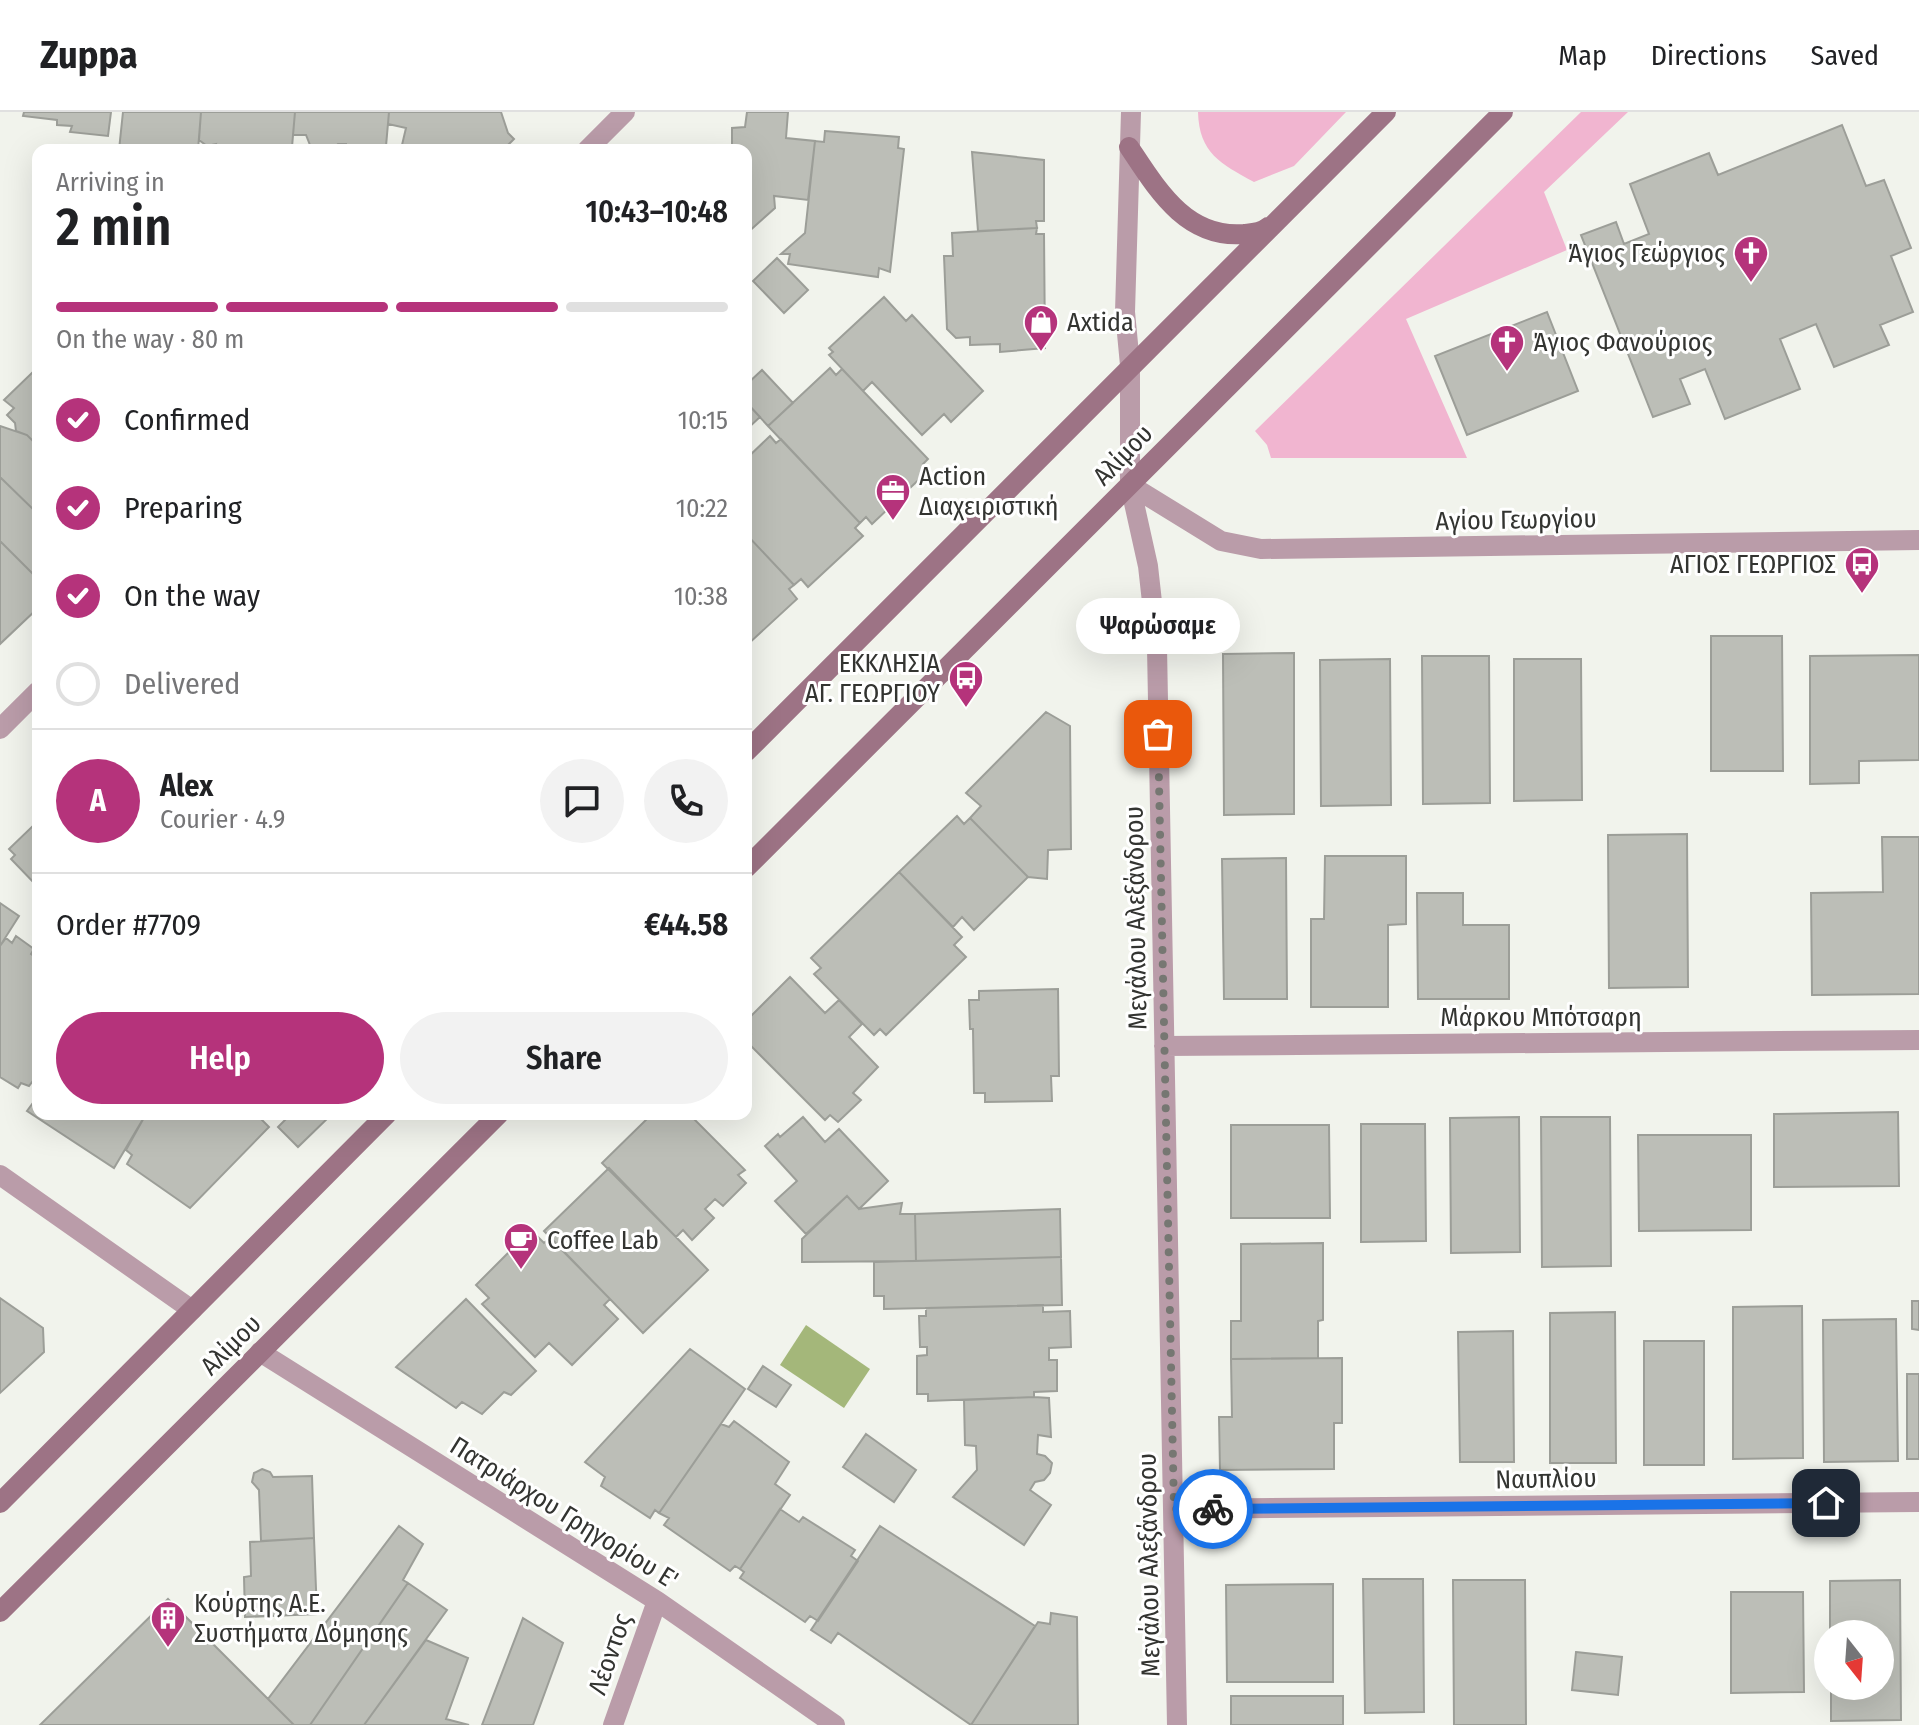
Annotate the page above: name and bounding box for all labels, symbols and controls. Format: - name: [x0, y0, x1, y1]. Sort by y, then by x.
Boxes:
- text: Zuppa: [40, 32, 138, 78]
- text: Map: [1558, 39, 1607, 72]
- text: Directions: [1651, 39, 1767, 72]
- text: Saved: [1811, 39, 1879, 72]
- text: Arriving in: [56, 167, 165, 198]
- text: 10:43–10:48: [585, 194, 728, 230]
- text: 2 min: [56, 196, 172, 259]
- church icon: Άγιος Γεώργιος: [1732, 234, 1770, 284]
- place label: Άγιος Γεώργιος: [1568, 238, 1725, 269]
- shop icon: Axtida: [1022, 303, 1060, 353]
- place label: Axtida: [1067, 307, 1134, 338]
- church icon: Άγιος Φανούριος: [1488, 323, 1526, 373]
- text: On the way · 80 m: [56, 324, 244, 355]
- place label: Άγιος Φανούριος: [1533, 327, 1712, 358]
- icon: check: [56, 398, 100, 442]
- text: Confirmed: [124, 402, 250, 438]
- text: 10:15: [678, 405, 728, 436]
- street label: Αλίμου: [1087, 418, 1159, 492]
- place label: Action Διαχειριστική: [919, 461, 1059, 522]
- office icon: Action Διαχειριστική: [874, 472, 912, 522]
- icon: check: [56, 486, 100, 530]
- text: Preparing: [124, 490, 242, 526]
- text: 10:22: [676, 493, 728, 524]
- street label: Αγίου Γεωργίου: [1435, 503, 1597, 537]
- bus stop icon: ΑΓΙΟΣ ΓΕΩΡΓΙΟΣ: [1843, 545, 1881, 595]
- place label: ΑΓΙΟΣ ΓΕΩΡΓΙΟΣ: [1670, 549, 1836, 580]
- icon: check: [56, 574, 100, 618]
- text: On the way: [124, 578, 260, 614]
- text: 10:38: [674, 581, 728, 612]
- callout: Ψαρώσαμε: [1076, 598, 1240, 654]
- text: Ψαρώσαμε: [1100, 610, 1216, 641]
- place label: ΕΚΚΛΗΣΙΑ ΑΓ. ΓΕΩΡΓΙΟΥ: [805, 648, 940, 709]
- bus stop icon: ΕΚΚΛΗΣΙΑ ΑΓ. ΓΕΩΡΓΙΟΥ: [947, 659, 985, 709]
- text: Delivered: [124, 666, 240, 702]
- pin: [1124, 700, 1192, 768]
- icon: bag: [1136, 712, 1180, 756]
- button: chat: [540, 759, 624, 843]
- button: phone: [644, 759, 728, 843]
- text: Alex: [160, 768, 213, 804]
- text: A: [90, 783, 106, 819]
- text: Courier · 4.9: [160, 804, 285, 835]
- street label: Μεγάλου Αλεξάνδρου: [1119, 806, 1153, 1030]
- text: Order #7709: [56, 907, 201, 943]
- text: €44.58: [644, 907, 728, 943]
- street label: Μάρκου Μπότσαρη: [1440, 1002, 1642, 1033]
- button: Help: [56, 1012, 384, 1104]
- button: Share: [400, 1012, 728, 1104]
- cafe icon: Coffee Lab: [502, 1221, 540, 1271]
- place label: Coffee Lab: [547, 1225, 659, 1256]
- street label: Αλίμου: [194, 1308, 268, 1382]
- street label: Πατριάρχου Γρηγορίου Ε': [444, 1430, 684, 1596]
- street label: Μεγάλου Αλεξάνδρου: [1132, 1453, 1166, 1677]
- street label: Ναυπλίου: [1495, 1463, 1597, 1495]
- courier: [1173, 1469, 1253, 1549]
- pin: [1792, 1469, 1860, 1537]
- icon: home: [1804, 1481, 1848, 1525]
- icon: bike: [1191, 1487, 1235, 1531]
- place label: Κούρτης Α.Ε. Συστήματα Δόμησης: [194, 1588, 408, 1649]
- building icon: Κούρτης Α.Ε. Συστήματα Δόμησης: [149, 1599, 187, 1649]
- street label: Λέοντος: [582, 1609, 638, 1699]
- north arrow: [1814, 1620, 1894, 1700]
- map controls: [1814, 1620, 1894, 1700]

